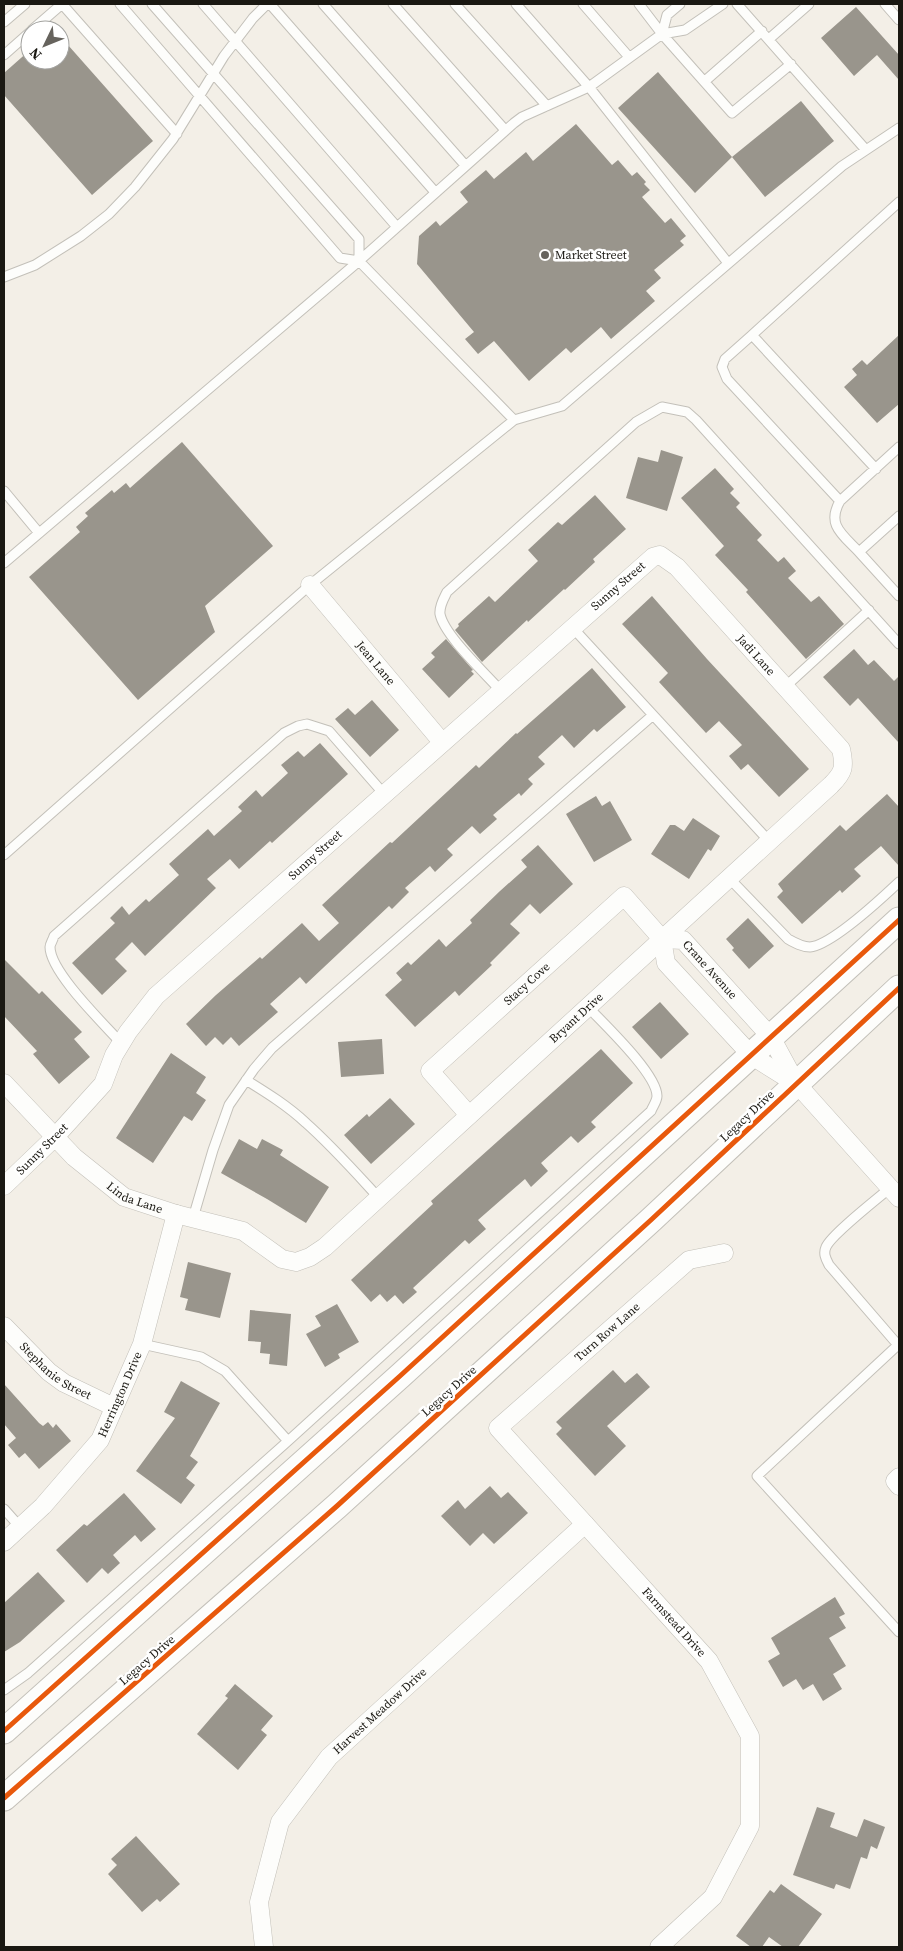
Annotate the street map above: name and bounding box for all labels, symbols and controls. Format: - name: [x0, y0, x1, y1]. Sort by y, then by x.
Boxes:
- north arrow: [20, 20, 70, 70]
- text: N: [25, 43, 46, 64]
- place label: Market Street: [555, 247, 627, 263]
- marker: Market Street: [539, 249, 551, 261]
- street label: Sunny Street: [587, 558, 649, 614]
- street label: Jadi Lane: [733, 630, 779, 679]
- street label: Jean Lane: [352, 637, 399, 689]
- street label: Sunny Street: [285, 827, 345, 883]
- street label: Crane Avenue: [679, 937, 741, 1002]
- street label: Stacy Cove: [500, 959, 553, 1009]
- street label: Bryant Drive: [546, 989, 607, 1046]
- street label: Legacy Drive: [716, 1087, 778, 1145]
- street label: Sunny Street: [13, 1120, 71, 1178]
- street label: Linda Lane: [103, 1178, 165, 1217]
- street label: Turn Row Lane: [571, 1299, 643, 1365]
- street label: Stephanie Street: [16, 1339, 94, 1403]
- street label: Herrington Drive: [94, 1349, 146, 1440]
- street label: Legacy Drive: [418, 1362, 480, 1420]
- street label: Farmstead Drive: [639, 1584, 709, 1660]
- street label: Legacy Drive: [116, 1631, 178, 1689]
- street label: Harvest Meadow Drive: [329, 1664, 430, 1758]

